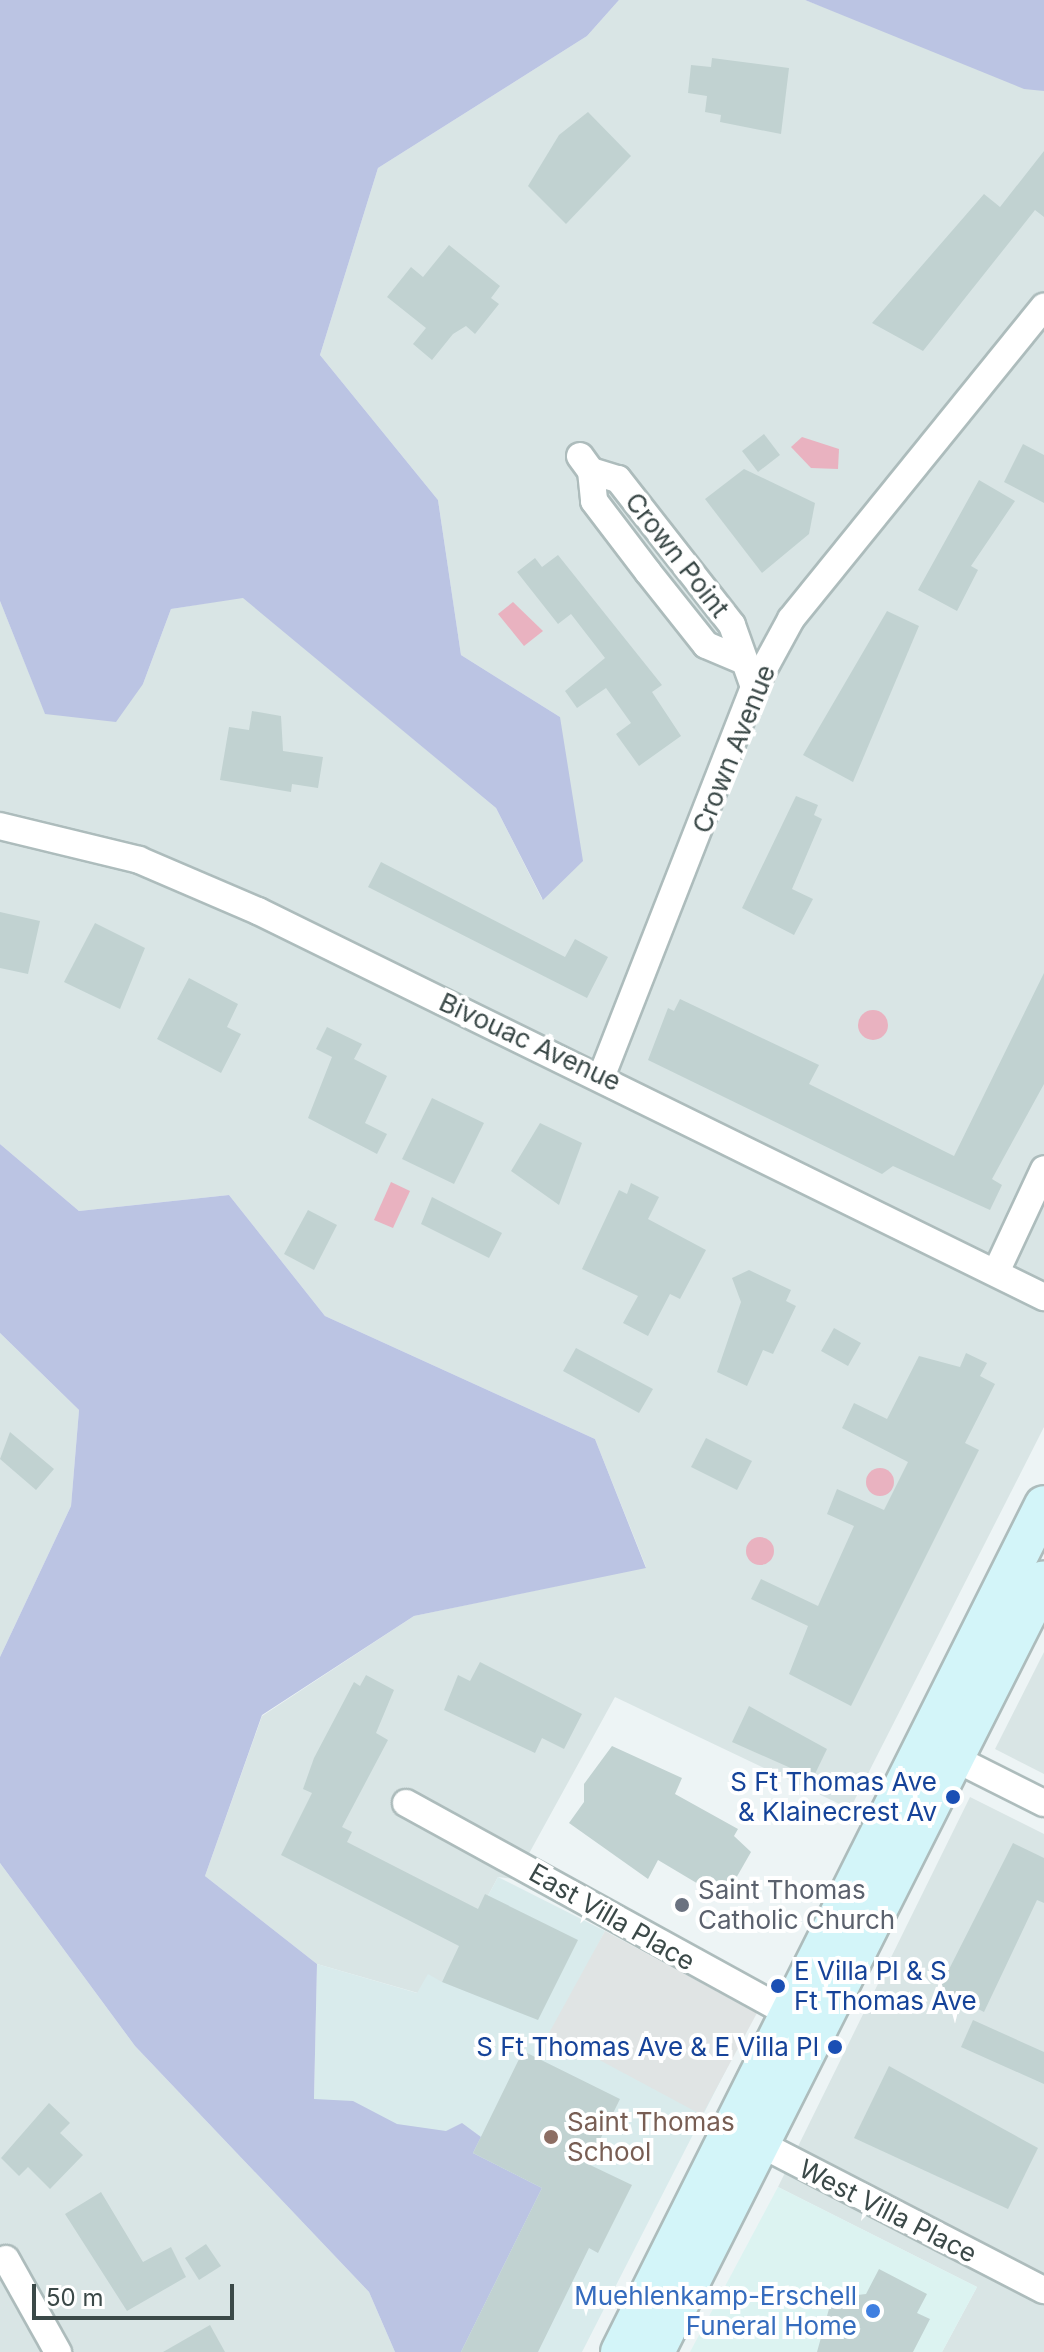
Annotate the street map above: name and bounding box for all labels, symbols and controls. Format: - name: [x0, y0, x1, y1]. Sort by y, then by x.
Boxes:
- street label: Crown Point: [619, 486, 735, 624]
- street label: Crown Avenue: [686, 660, 782, 838]
- street label: Bivouac Avenue: [434, 986, 626, 1098]
- place label: S Ft Thomas Ave & Klainecrest Av: [730, 1766, 937, 1828]
- marker: S Ft Thomas Ave & Klainecrest Av: [944, 1788, 962, 1806]
- street label: East Villa Place: [524, 1857, 700, 1977]
- place label: Saint Thomas Catholic Church: [698, 1874, 895, 1936]
- marker: Saint Thomas Catholic Church: [673, 1896, 691, 1914]
- place label: E Villa Pl & S Ft Thomas Ave: [794, 1955, 977, 2016]
- marker: E Villa Pl & S Ft Thomas Ave: [769, 1977, 787, 1995]
- place label: S Ft Thomas Ave & E Villa Pl: [476, 2031, 819, 2063]
- marker: S Ft Thomas Ave & E Villa Pl: [826, 2038, 844, 2056]
- place label: Saint Thomas School: [567, 2106, 735, 2168]
- marker: Saint Thomas School: [542, 2128, 560, 2146]
- street label: West Villa Place: [794, 2153, 982, 2269]
- scale bar: [36, 2268, 238, 2318]
- place label: Muehlenkamp-Erschell Funeral Home: [574, 2280, 857, 2342]
- text: 50 m: [46, 2283, 104, 2312]
- marker: Muehlenkamp-Erschell Funeral Home: [864, 2302, 882, 2320]

